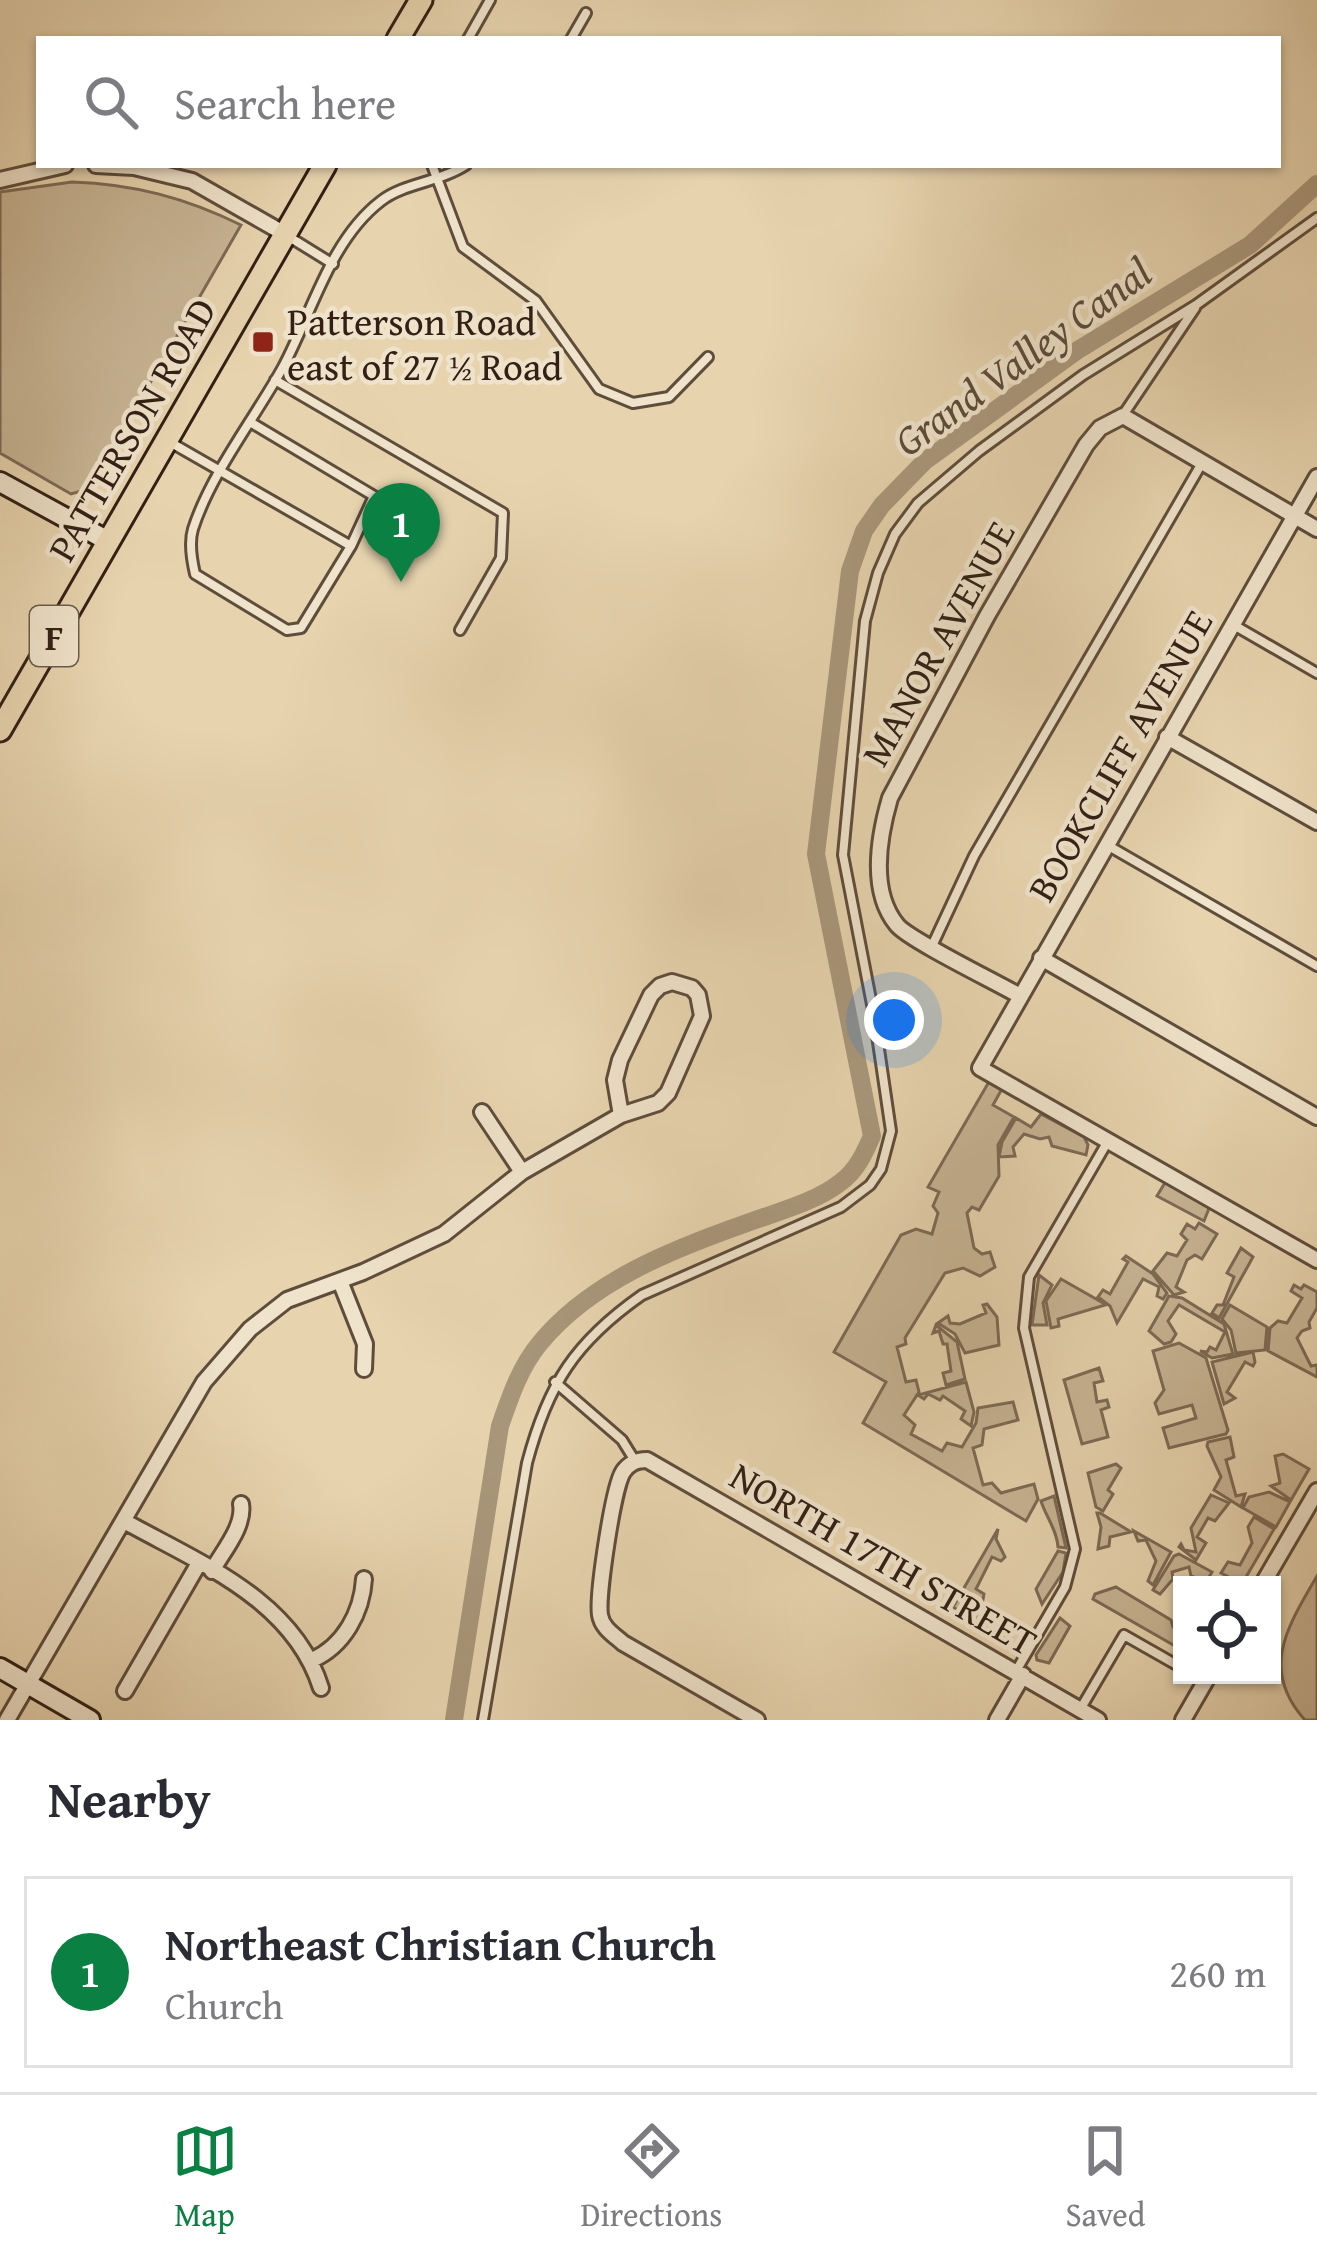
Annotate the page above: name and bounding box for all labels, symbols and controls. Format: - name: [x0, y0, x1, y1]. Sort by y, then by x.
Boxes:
- search box: [36, 36, 1281, 168]
- icon: search: [78, 69, 144, 135]
- text: Search here: [174, 70, 396, 135]
- water label: Grand Valley Canal: [881, 242, 1163, 470]
- street label: PATTERSON ROAD: [32, 287, 230, 571]
- place label: Patterson Road east of 27 ½ Road: [287, 292, 562, 394]
- marker: Patterson Road east of 27 ½ Road: [250, 329, 276, 355]
- pin: 1: [362, 483, 440, 582]
- street label: MANOR AVENUE: [846, 510, 1028, 776]
- street label: BOOKCLIFF AVENUE: [1012, 599, 1226, 911]
- road number: F: [30, 606, 78, 666]
- your location: [864, 990, 924, 1050]
- street label: NORTH 17TH STREET: [720, 1447, 1048, 1669]
- map controls: [1173, 1576, 1281, 1684]
- button: locate: [1173, 1576, 1281, 1684]
- text: Nearby: [48, 1761, 211, 1836]
- text: Northeast Christian Church: [165, 1911, 716, 1976]
- text: 1: [80, 1944, 100, 2001]
- text: 260 m: [1169, 1944, 1266, 2001]
- text: Church: [165, 1976, 283, 2033]
- tab: Map: [172, 2118, 238, 2238]
- tab: Directions: [581, 2118, 722, 2238]
- tab: Saved: [1066, 2118, 1145, 2238]

